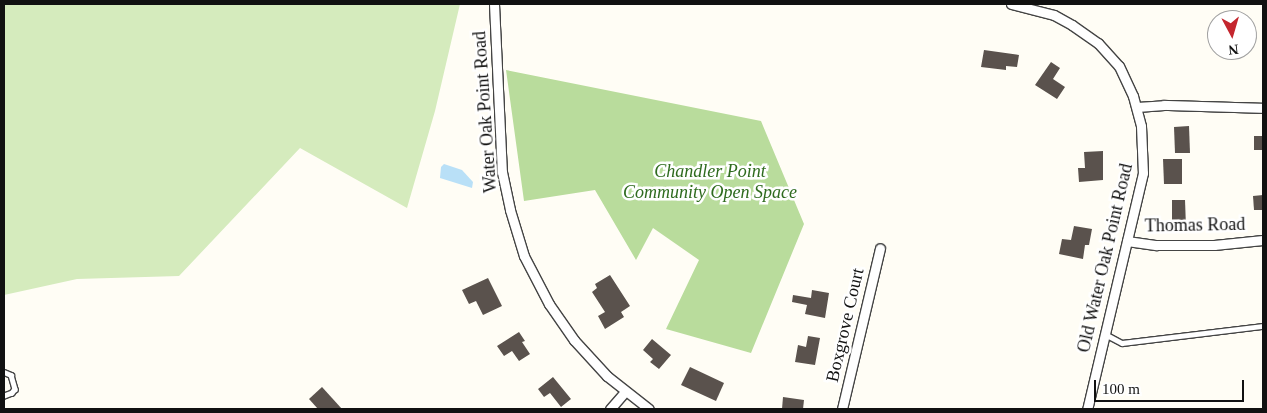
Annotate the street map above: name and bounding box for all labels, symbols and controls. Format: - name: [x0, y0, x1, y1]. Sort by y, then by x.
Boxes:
- north arrow: [1207, 10, 1257, 60]
- street label: Water Oak Point Road: [469, 30, 501, 194]
- text: N: [1228, 41, 1239, 57]
- park label: Chandler Point Community Open Space: [623, 161, 797, 203]
- street label: Old Water Oak Point Road: [1073, 161, 1137, 355]
- street label: Thomas Road: [1145, 213, 1245, 237]
- street label: Boxgrove Court: [821, 266, 869, 384]
- scale bar: [1097, 370, 1247, 402]
- text: 100 m: [1102, 381, 1140, 397]

